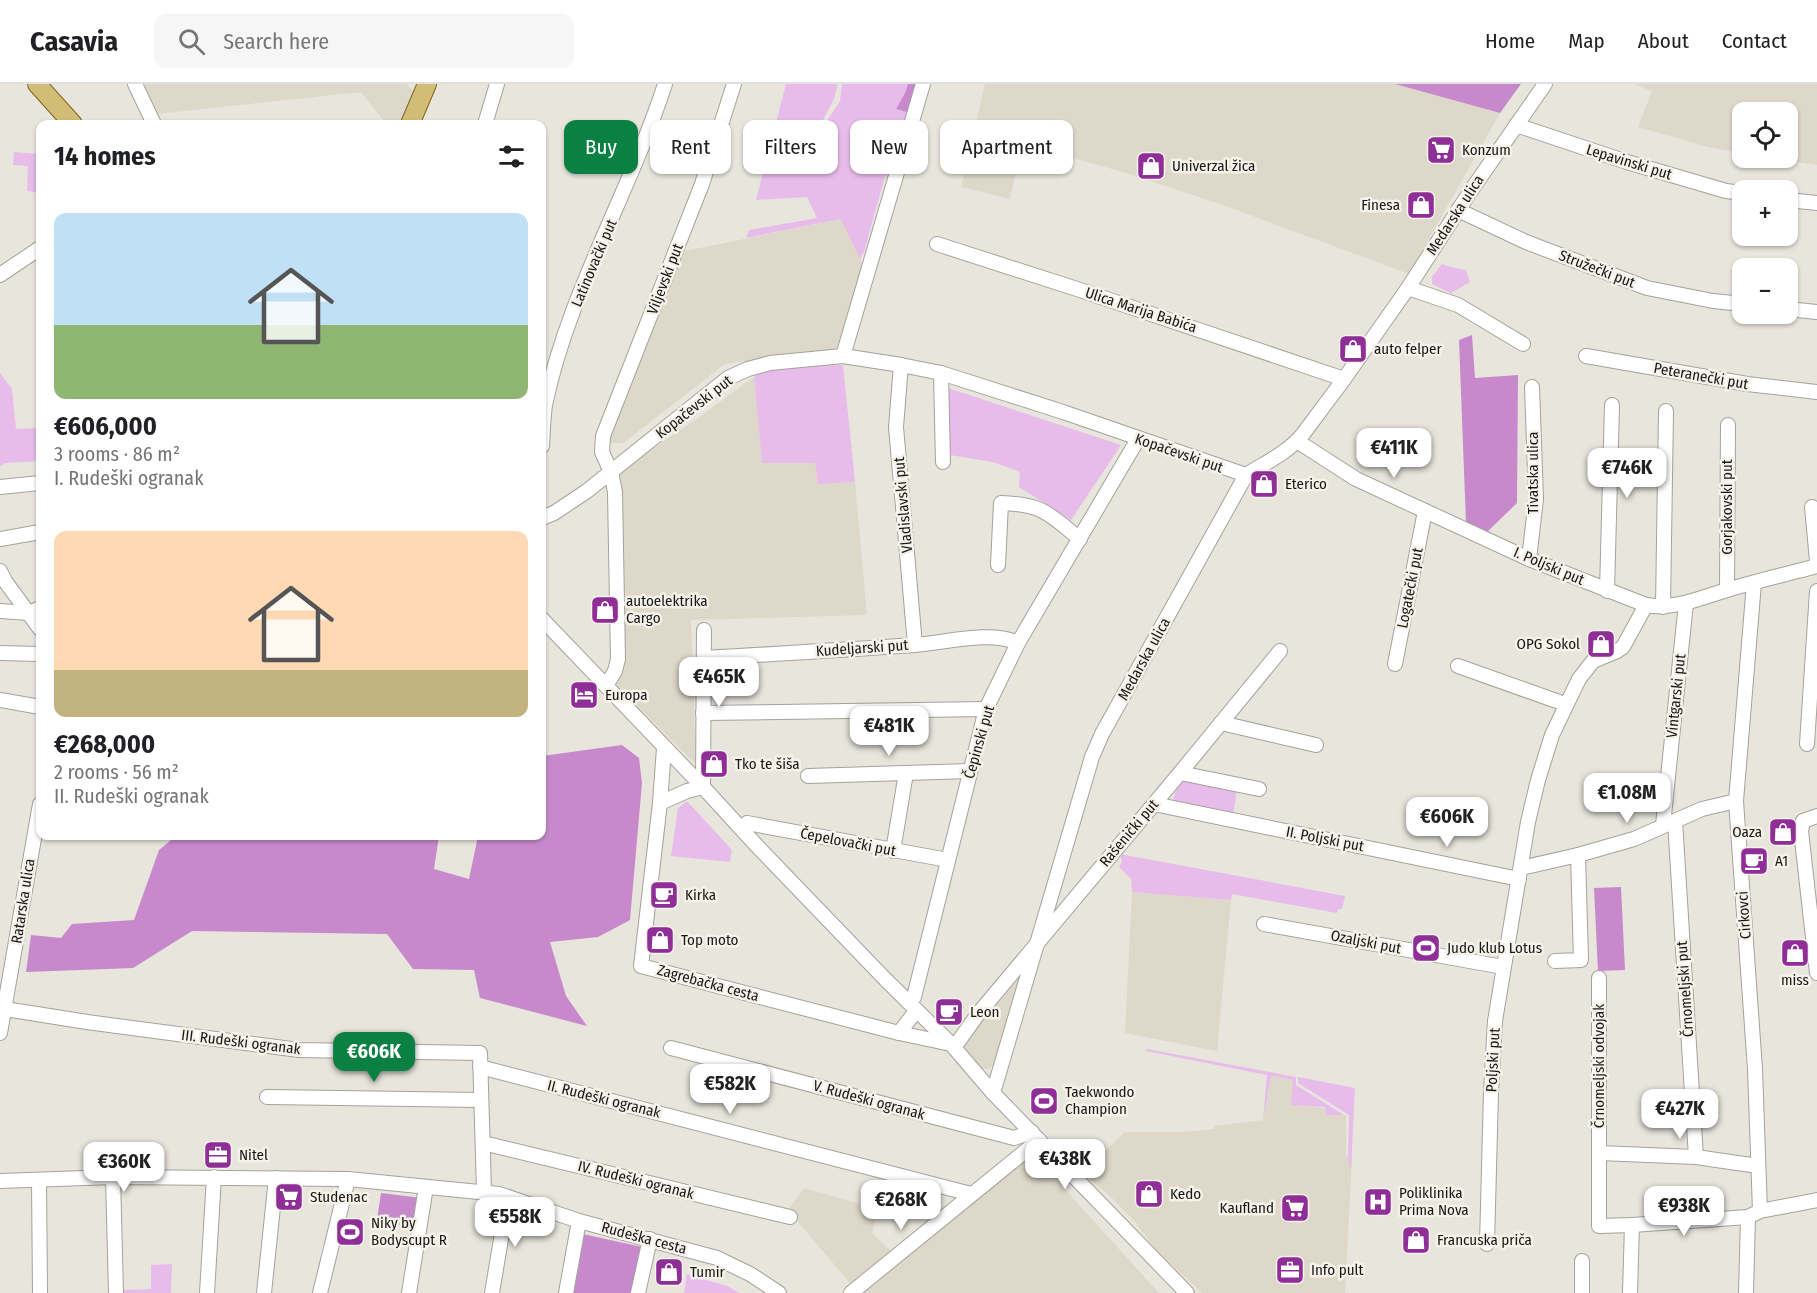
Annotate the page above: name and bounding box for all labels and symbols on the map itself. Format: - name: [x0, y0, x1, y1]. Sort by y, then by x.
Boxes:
- supermarket icon: Konzum: [1425, 134, 1457, 166]
- street label: Lepavinski put: [1584, 140, 1674, 184]
- place label: Konzum: [1462, 141, 1511, 159]
- shop icon: Univerzal žica: [1135, 150, 1167, 182]
- place label: Univerzal žica: [1172, 157, 1255, 175]
- street label: Medarska ulica: [1422, 172, 1488, 258]
- shop icon: Finesa: [1405, 189, 1437, 221]
- place label: Finesa: [1361, 196, 1400, 214]
- street label: Latinovački put: [567, 216, 621, 310]
- street label: Viljevski put: [643, 241, 687, 317]
- street label: Stružečki put: [1556, 246, 1638, 292]
- street label: Ulica Marija Babića: [1083, 283, 1199, 337]
- shop icon: auto felper: [1337, 333, 1369, 365]
- place label: auto felper: [1374, 340, 1442, 358]
- street label: Peteranečki put: [1652, 359, 1750, 393]
- street label: Kopačevski put: [652, 371, 736, 443]
- pin: €411K: [1352, 428, 1436, 479]
- street label: Kopačevski put: [1132, 429, 1226, 477]
- street label: Tivatska ulica: [1524, 432, 1542, 514]
- pin: €746K: [1585, 448, 1669, 499]
- street label: Vladislavski put: [890, 456, 916, 554]
- street label: Gorjakovski put: [1718, 459, 1736, 555]
- shop icon: Eterico: [1248, 468, 1280, 500]
- place label: Eterico: [1285, 475, 1327, 493]
- street label: I. Poljski put: [1511, 543, 1587, 589]
- street label: Logatečki put: [1393, 546, 1427, 630]
- place label: autoelektrika Cargo: [626, 592, 708, 627]
- shop icon: autoelektrika Cargo: [589, 594, 621, 626]
- street label: Medarska ulica: [1114, 615, 1174, 703]
- shop icon: OPG Sokol: [1585, 628, 1617, 660]
- place label: OPG Sokol: [1517, 635, 1580, 653]
- street label: Kudeljarski put: [815, 636, 909, 660]
- street label: Vintgarski put: [1663, 653, 1689, 739]
- pin: €465K: [677, 657, 761, 708]
- hotel icon: Europa: [568, 679, 600, 711]
- place label: Europa: [605, 686, 648, 704]
- street label: Čepinski put: [960, 703, 998, 781]
- pin: €481K: [847, 706, 931, 757]
- shop icon: Tko te šiša: [698, 748, 730, 780]
- place label: Tko te šiša: [735, 755, 800, 773]
- pin: €1.08M: [1578, 773, 1676, 824]
- street label: Rašenički put: [1096, 796, 1162, 870]
- pin: €606K: [1405, 797, 1489, 848]
- shop icon: Oaza: [1767, 816, 1799, 848]
- street label: II. Poljski put: [1284, 823, 1366, 855]
- place label: Oaza: [1732, 823, 1762, 841]
- street label: Čepelovački put: [799, 824, 897, 860]
- cafe icon: A1: [1738, 845, 1770, 877]
- place label: A1: [1775, 852, 1788, 870]
- street label: Ratarska ulica: [7, 857, 39, 945]
- cafe icon: Kirka: [648, 879, 680, 911]
- place label: Kirka: [685, 886, 716, 904]
- street label: Cirkovci: [1733, 890, 1755, 940]
- shop icon: Top moto: [644, 924, 676, 956]
- street label: Ozaljski put: [1329, 926, 1403, 958]
- place label: Top moto: [681, 931, 739, 949]
- sports icon: Judo klub Lotus: [1410, 932, 1442, 964]
- shop icon: miss: [1779, 937, 1811, 969]
- place label: Judo klub Lotus: [1447, 939, 1542, 957]
- street label: Črnomeljski put: [1673, 940, 1697, 1038]
- street label: Zagrebačka cesta: [655, 961, 761, 1005]
- place label: miss: [1781, 971, 1809, 989]
- cafe icon: Leon: [933, 996, 965, 1028]
- place label: Leon: [970, 1003, 1000, 1021]
- street label: Črnomeljski odvojak: [1590, 1004, 1608, 1128]
- street label: III. Rudeški ogranak: [180, 1026, 302, 1058]
- street label: Poljski put: [1482, 1027, 1504, 1093]
- pin: €606K: [332, 1032, 416, 1083]
- pin: €582K: [688, 1064, 772, 1115]
- street label: II. Rudeški ogranak: [546, 1076, 662, 1122]
- street label: V. Rudeški ogranak: [811, 1076, 927, 1124]
- place label: Taekwondo Champion: [1065, 1083, 1135, 1118]
- sports icon: Taekwondo Champion: [1028, 1085, 1060, 1117]
- pin: €427K: [1638, 1089, 1722, 1140]
- office icon: Nitel: [202, 1139, 234, 1171]
- pin: €438K: [1023, 1139, 1107, 1190]
- pin: €360K: [82, 1142, 166, 1193]
- place label: Nitel: [239, 1146, 268, 1164]
- street label: IV. Rudeški ogranak: [576, 1157, 696, 1203]
- shop icon: Kedo: [1133, 1178, 1165, 1210]
- pin: €268K: [859, 1180, 943, 1231]
- supermarket icon: Studenac: [273, 1181, 305, 1213]
- place label: Poliklinika Prima Nova: [1399, 1184, 1469, 1219]
- place label: Kedo: [1170, 1185, 1201, 1203]
- hospital icon: Poliklinika Prima Nova: [1362, 1186, 1394, 1218]
- pin: €938K: [1642, 1186, 1726, 1237]
- place label: Studenac: [310, 1188, 368, 1206]
- supermarket icon: Kaufland: [1279, 1192, 1311, 1224]
- pin: €558K: [473, 1197, 557, 1248]
- place label: Kaufland: [1220, 1199, 1274, 1217]
- place label: Niky by Bodyscupt R: [371, 1214, 447, 1249]
- sports icon: Niky by Bodyscupt R: [334, 1216, 366, 1248]
- street label: Rudeška cesta: [599, 1218, 689, 1258]
- shop icon: Francuska priča: [1400, 1224, 1432, 1256]
- place label: Francuska priča: [1437, 1231, 1532, 1249]
- office icon: Info pult: [1274, 1254, 1306, 1286]
- shop icon: Tumir: [653, 1256, 685, 1288]
- place label: Info pult: [1311, 1261, 1363, 1279]
- place label: Tumir: [690, 1263, 726, 1281]

